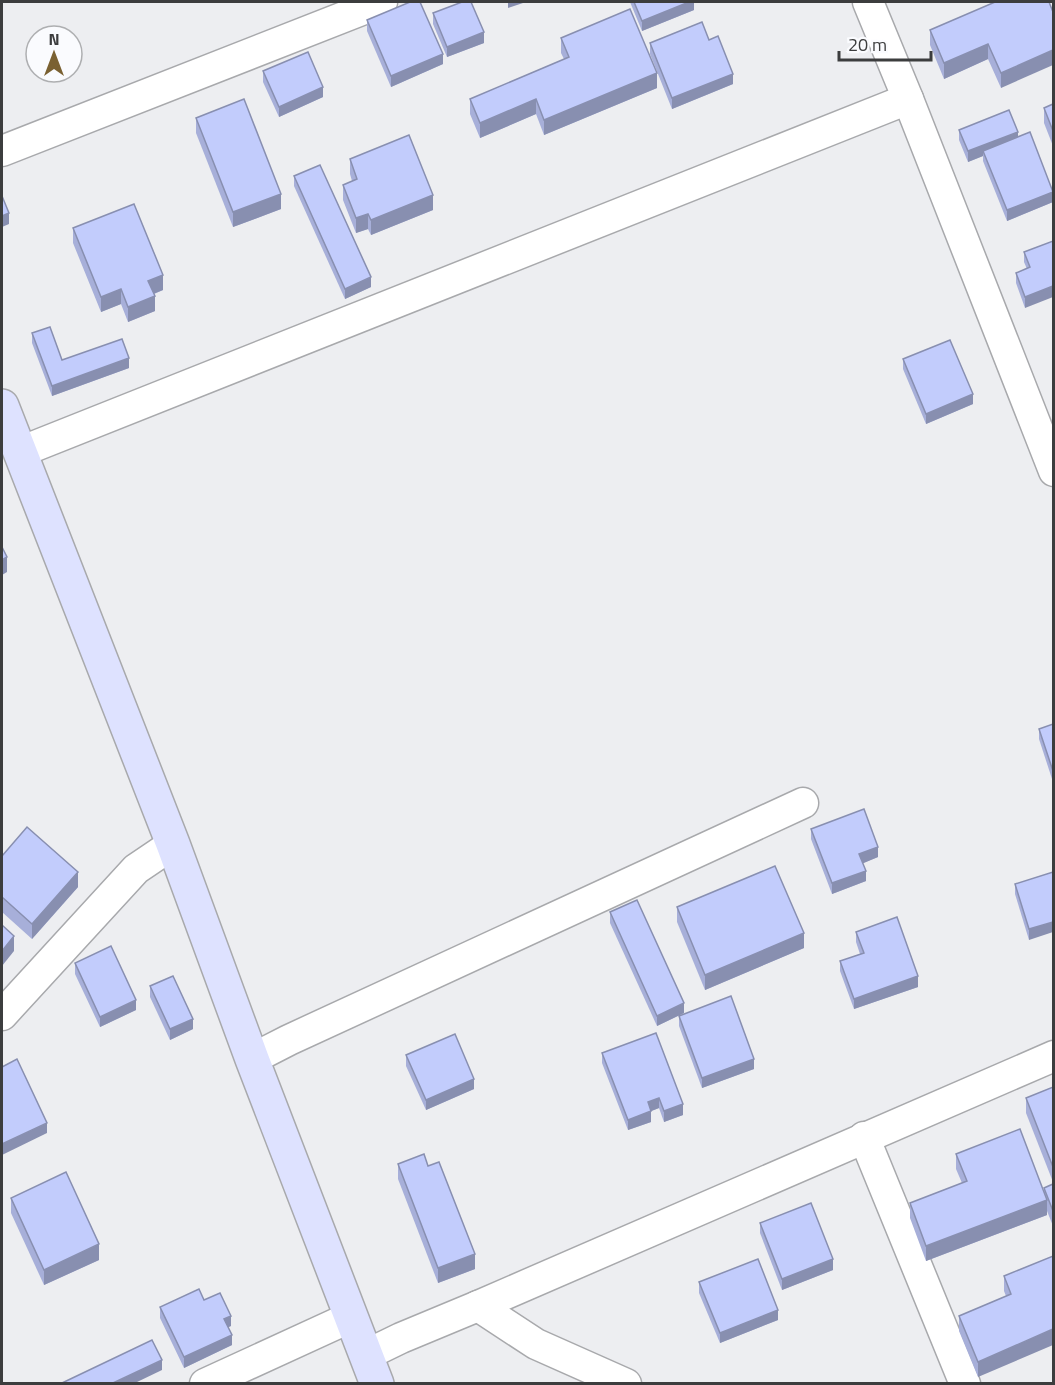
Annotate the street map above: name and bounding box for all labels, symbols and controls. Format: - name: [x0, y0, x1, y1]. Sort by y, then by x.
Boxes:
- north arrow: [24, 24, 84, 84]
- scale bar: [839, 24, 930, 62]
- text: N: [48, 27, 60, 51]
- text: 20 m: [848, 31, 887, 58]

